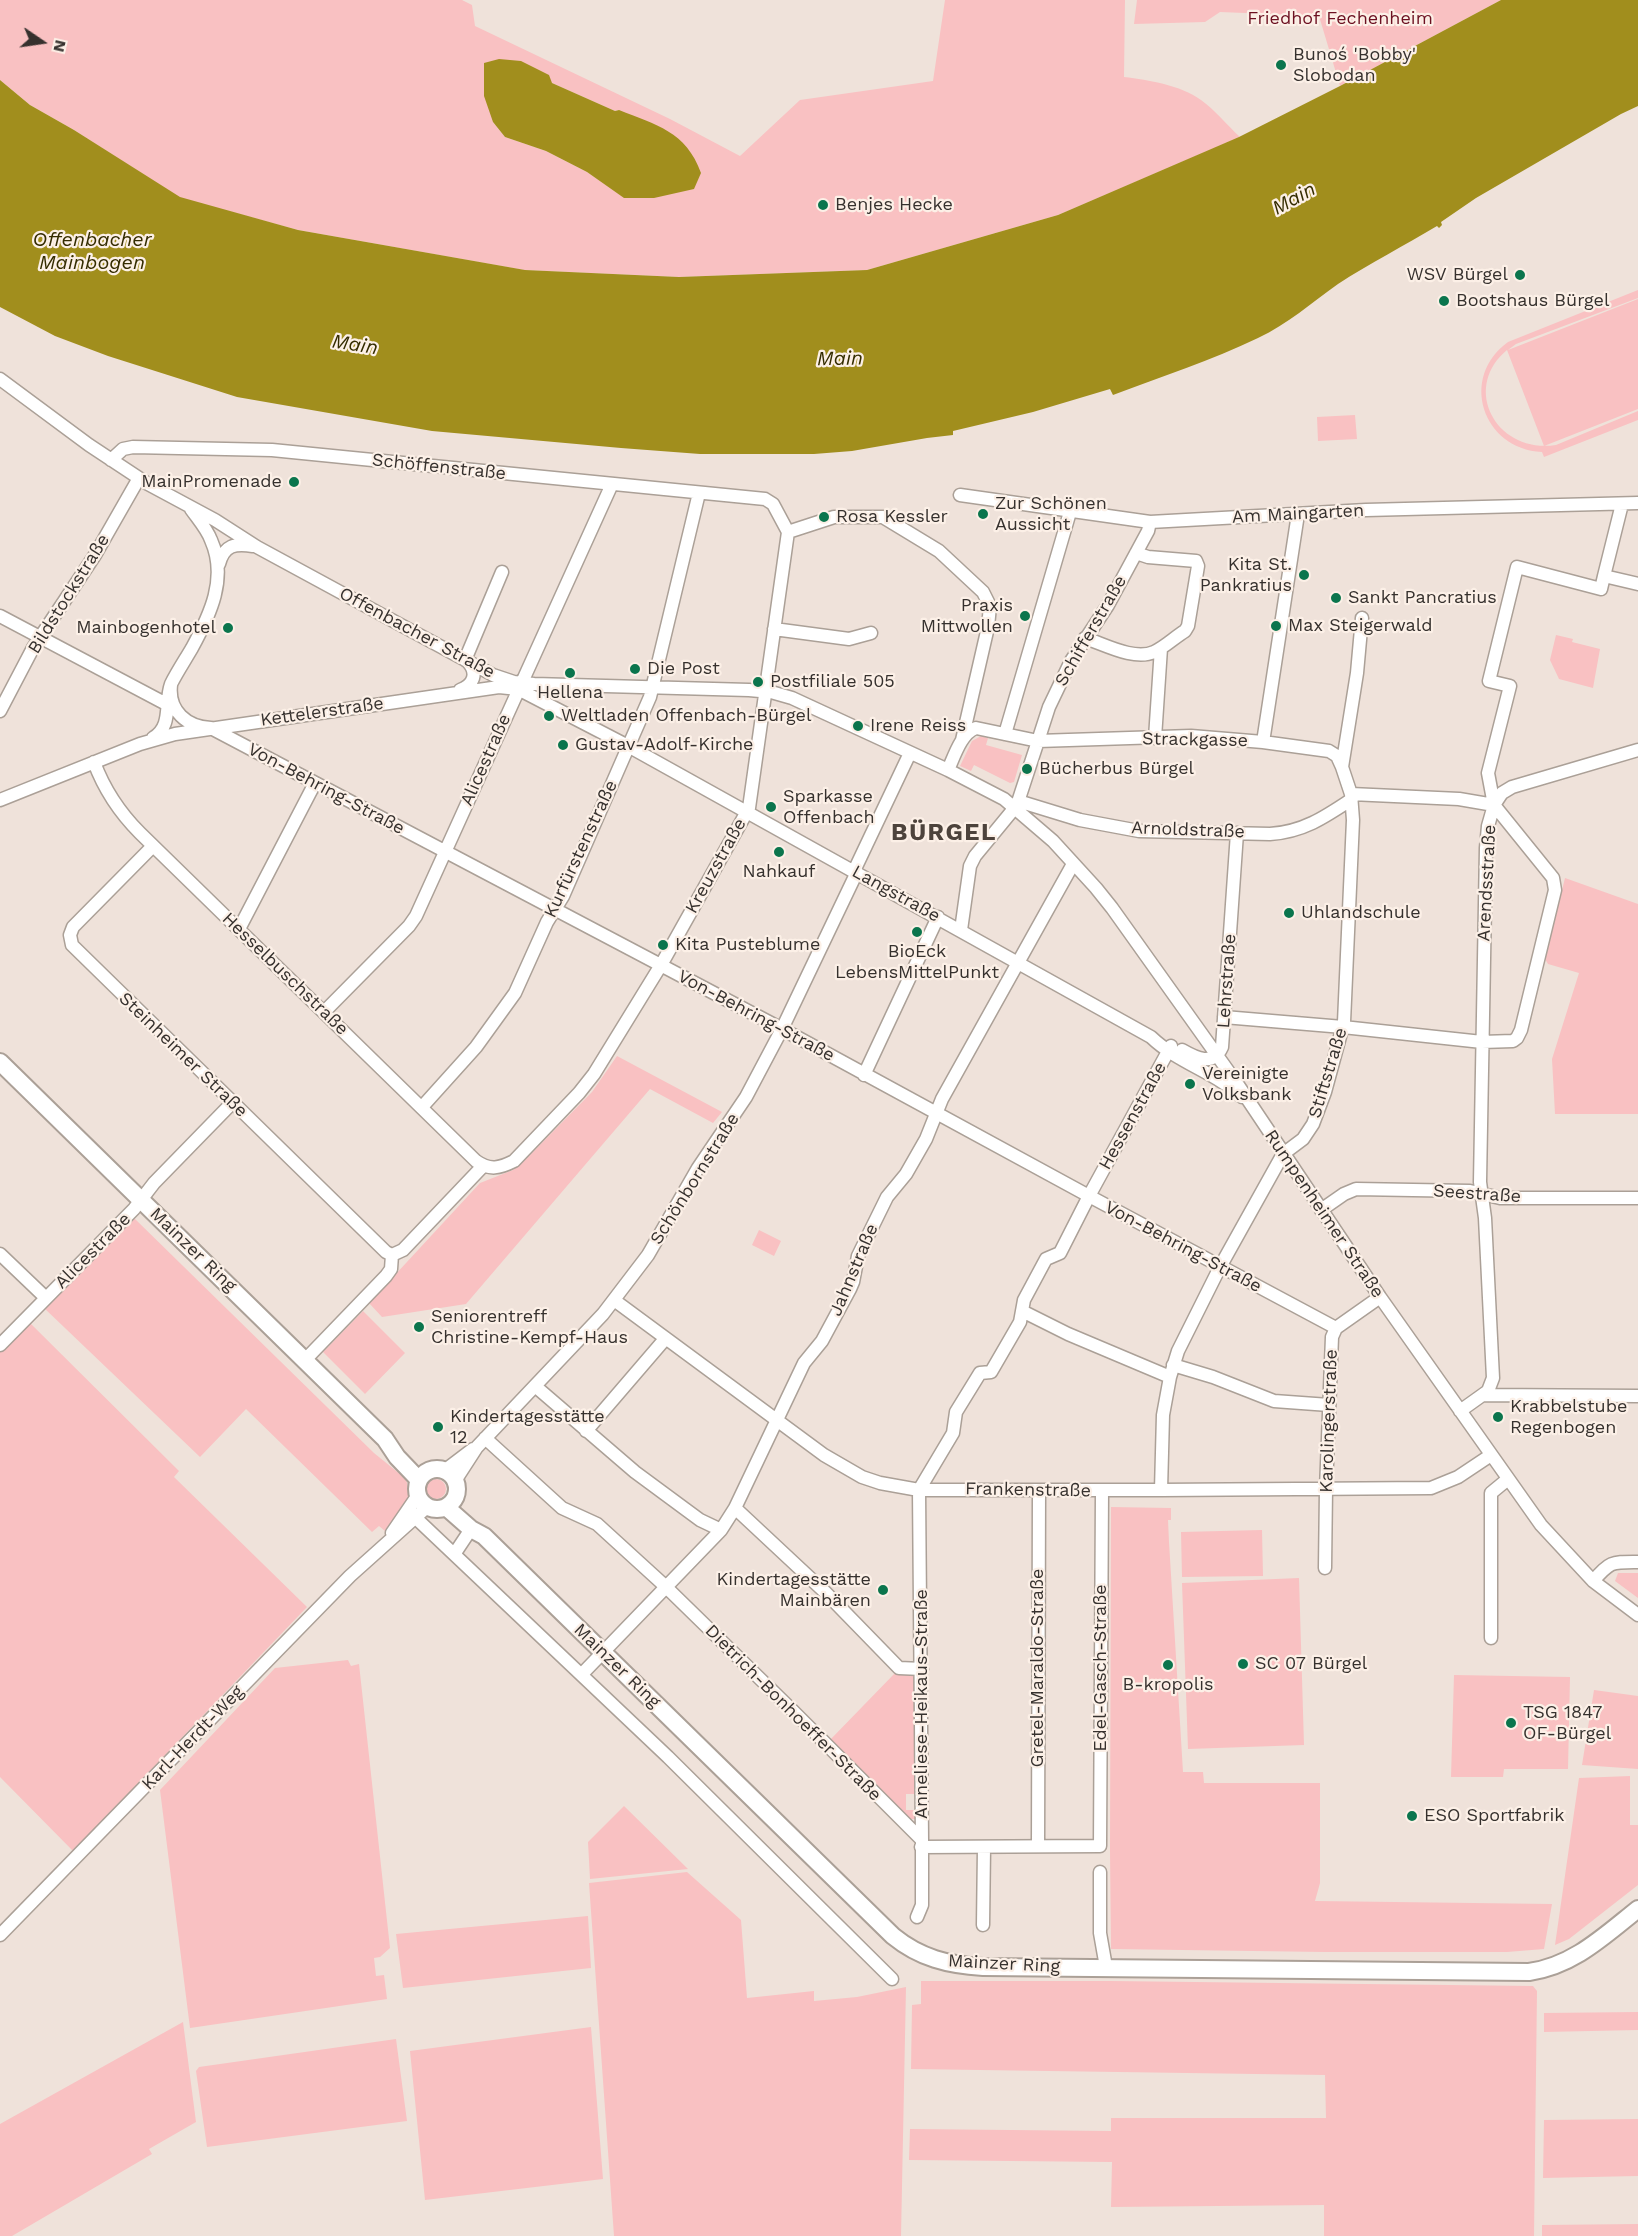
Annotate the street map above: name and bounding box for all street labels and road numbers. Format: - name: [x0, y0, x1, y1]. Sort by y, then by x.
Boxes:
- street label: Schöffenstraße: [371, 449, 507, 485]
- street label: Am Maingarten: [1231, 500, 1365, 528]
- street label: Bildstockstraße: [24, 530, 114, 658]
- street label: Schifferstraße: [1050, 572, 1132, 690]
- street label: Offenbacher Straße: [335, 583, 499, 683]
- street label: Kettelerstraße: [259, 693, 385, 731]
- street label: Alicestraße: [456, 711, 516, 809]
- street label: Strackgasse: [1142, 728, 1248, 752]
- street label: Von-Behring-Straße: [244, 738, 408, 840]
- street label: Kurfürstenstraße: [540, 777, 622, 921]
- street label: Kreuzstraße: [681, 815, 751, 917]
- street label: Arnoldstraße: [1131, 817, 1245, 843]
- street label: Arendsstraße: [1473, 824, 1501, 942]
- street label: Langstraße: [848, 861, 944, 927]
- street label: Hesselbuschstraße: [217, 908, 353, 1040]
- street label: Lehrstraße: [1213, 933, 1241, 1029]
- street label: Von-Behring-Straße: [674, 965, 838, 1067]
- street label: Steinheimer Straße: [114, 988, 252, 1122]
- street label: Stiftstraße: [1304, 1025, 1352, 1121]
- street label: Hessenstraße: [1095, 1058, 1171, 1174]
- street label: Schönbornstraße: [646, 1109, 744, 1249]
- street label: Rumpenheimer Straße: [1260, 1126, 1388, 1302]
- street label: Seestraße: [1432, 1180, 1522, 1208]
- street label: Von-Behring-Straße: [1101, 1196, 1265, 1298]
- street label: Mainzer Ring: [145, 1203, 241, 1297]
- street label: Alicestraße: [51, 1209, 135, 1293]
- street label: Jahnstraße: [825, 1221, 883, 1319]
- street label: Karolingerstraße: [1316, 1349, 1342, 1493]
- street label: Frankenstraße: [965, 1478, 1091, 1502]
- street label: Gretel-Maraldo-Straße: [1027, 1569, 1049, 1767]
- street label: Edel-Gasch-Straße: [1090, 1584, 1112, 1752]
- street label: Anneliese-Heikaus-Straße: [911, 1589, 933, 1819]
- street label: Mainzer Ring: [569, 1619, 665, 1713]
- street label: Dietrich-Bonhoeffer-Straße: [700, 1620, 886, 1806]
- street label: Karl-Herdt-Weg: [138, 1681, 248, 1795]
- street label: Mainzer Ring: [947, 1950, 1061, 1978]

